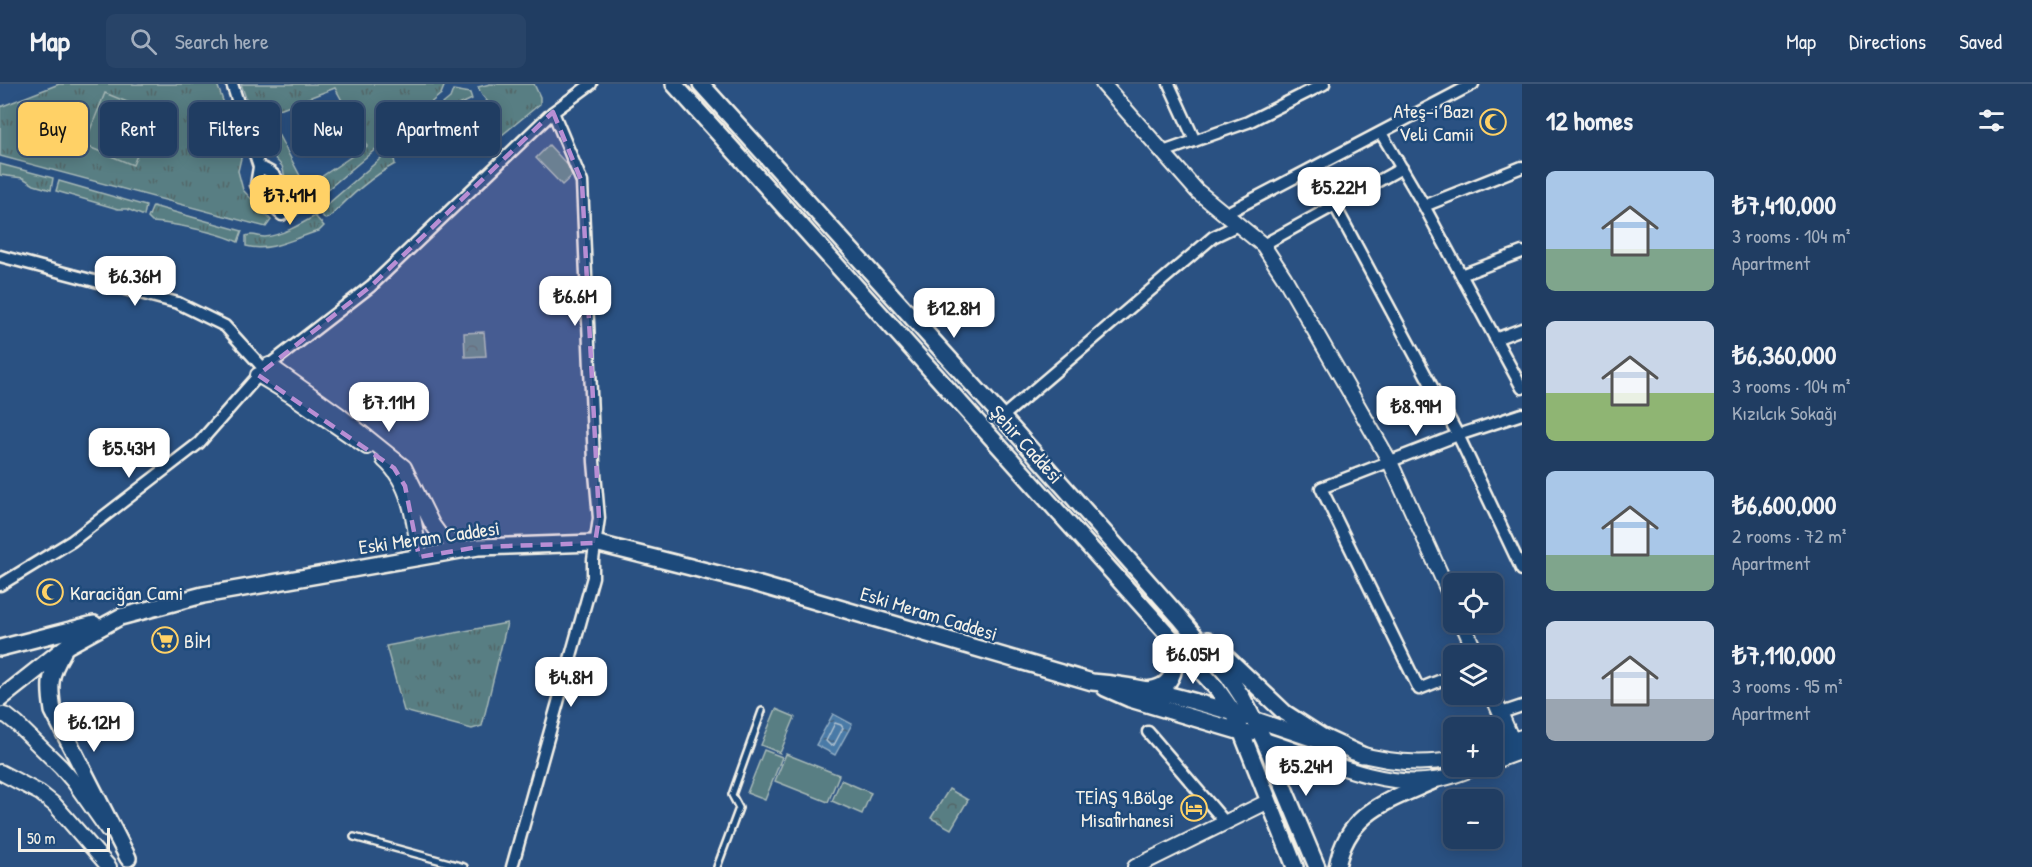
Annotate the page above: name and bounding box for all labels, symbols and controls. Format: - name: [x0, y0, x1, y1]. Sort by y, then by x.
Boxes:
- search box: [106, 14, 526, 68]
- text: Map: [30, 22, 70, 60]
- icon: search: [127, 25, 160, 58]
- text: Search here: [175, 26, 269, 56]
- text: Map: [1786, 27, 1816, 56]
- text: Directions: [1849, 27, 1926, 56]
- text: Saved: [1959, 27, 2002, 56]
- place label: Ateş-i Bazı Veli Camii: [1394, 97, 1474, 147]
- chip: Buy: [18, 102, 88, 156]
- chip: Rent: [100, 102, 177, 156]
- chip: Filters: [189, 102, 280, 156]
- chip: New: [292, 102, 364, 156]
- chip: Apartment: [376, 102, 500, 156]
- text: 12 homes: [1546, 103, 1633, 138]
- icon: filters: [1975, 104, 2008, 137]
- mosque icon: Ateş-i Bazı Veli Camii: [1478, 107, 1508, 137]
- pin: ₺5.22M: [1290, 167, 1388, 218]
- text: ₺5.22M: [1312, 173, 1366, 200]
- pin: ₺7.41M: [241, 175, 339, 226]
- text: ₺7.41M: [264, 181, 316, 208]
- text: ₺7,410,000: [1732, 187, 1836, 222]
- icon: home: [1594, 195, 1666, 267]
- text: 3 rooms · 104 m²: [1732, 222, 1850, 249]
- text: Apartment: [1732, 249, 1810, 276]
- pin: ₺6.36M: [86, 256, 184, 307]
- text: ₺6.36M: [109, 262, 161, 289]
- pin: ₺6.6M: [533, 276, 617, 327]
- text: ₺6.6M: [553, 282, 597, 309]
- pin: ₺12.8M: [905, 288, 1003, 339]
- text: ₺12.8M: [928, 294, 980, 321]
- text: ₺6,360,000: [1732, 337, 1836, 372]
- icon: home: [1594, 345, 1666, 417]
- text: 3 rooms · 104 m²: [1732, 372, 1850, 399]
- pin: ₺7.11M: [340, 382, 438, 433]
- pin: ₺8.99M: [1367, 386, 1465, 437]
- text: ₺7.11M: [363, 388, 415, 415]
- text: ₺8.99M: [1391, 392, 1441, 419]
- street label: Şehir Caddesi: [985, 399, 1069, 489]
- text: Kızılcık Sokağı: [1732, 399, 1837, 426]
- pin: ₺5.43M: [80, 428, 178, 479]
- text: ₺5.43M: [103, 434, 155, 461]
- text: ₺6,600,000: [1732, 487, 1836, 522]
- icon: home: [1594, 495, 1666, 567]
- street label: Eski Meram Caddesi: [357, 514, 501, 560]
- text: 2 rooms · 72 m²: [1732, 522, 1846, 549]
- text: Apartment: [1732, 549, 1810, 576]
- map controls: [1443, 573, 1503, 849]
- button: locate: [1443, 573, 1503, 633]
- mosque icon: Karaciğan Cami: [35, 577, 65, 607]
- place label: Karaciğan Cami: [70, 579, 183, 606]
- street label: Eski Meram Caddesi: [857, 579, 1001, 647]
- supermarket icon: BİM: [150, 625, 180, 655]
- place label: BİM: [184, 627, 211, 654]
- pin: ₺6.05M: [1144, 634, 1242, 685]
- text: ₺7,110,000: [1732, 637, 1836, 672]
- text: ₺6.05M: [1166, 640, 1220, 667]
- button: layers: [1443, 645, 1503, 705]
- icon: home: [1594, 645, 1666, 717]
- pin: ₺4.8M: [529, 657, 613, 708]
- text: ₺4.8M: [549, 663, 593, 690]
- text: 3 rooms · 95 m²: [1732, 672, 1842, 699]
- text: Apartment: [1732, 699, 1810, 726]
- pin: ₺6.12M: [45, 702, 143, 753]
- text: ₺6.12M: [68, 708, 120, 735]
- button: +: [1443, 717, 1503, 777]
- pin: ₺5.24M: [1257, 746, 1355, 797]
- text: ₺5.24M: [1280, 752, 1332, 779]
- place label: TEİAŞ 9.Bölge Misafirhanesi: [1076, 783, 1174, 833]
- button: −: [1443, 789, 1503, 849]
- hotel icon: TEİAŞ 9.Bölge Misafirhanesi: [1179, 793, 1209, 823]
- scale bar: [18, 825, 110, 852]
- text: 50 m: [27, 827, 56, 849]

